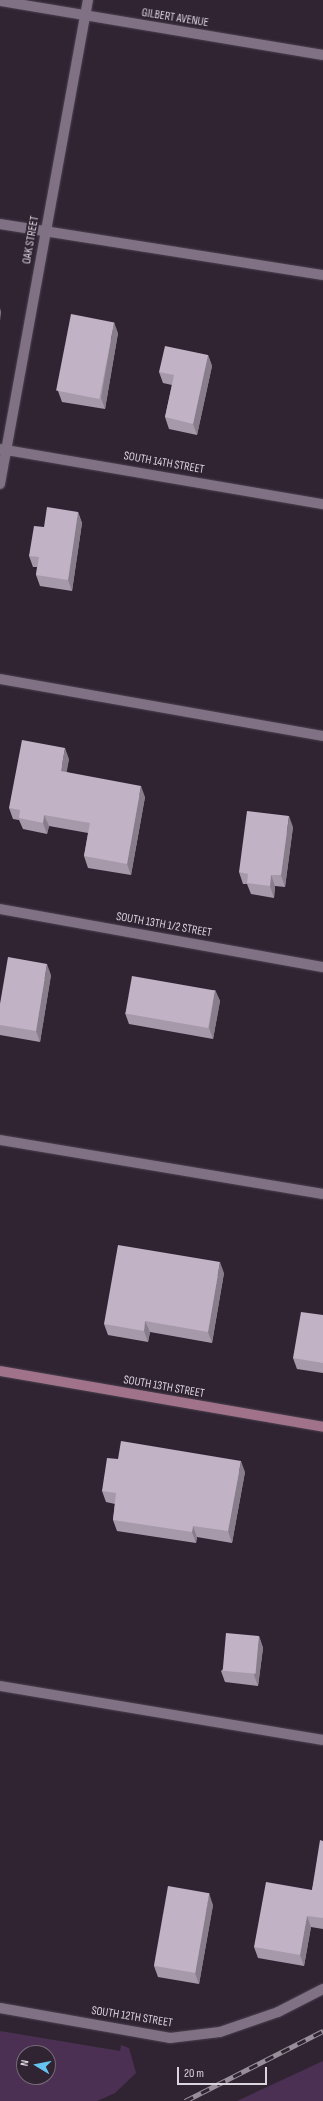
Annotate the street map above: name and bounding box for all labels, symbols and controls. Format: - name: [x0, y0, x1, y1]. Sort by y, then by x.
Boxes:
- street label: GILBERT AVENUE: [141, 6, 209, 30]
- street label: OAK STREET: [20, 215, 42, 265]
- street label: SOUTH 14TH STREET: [123, 449, 205, 477]
- street label: SOUTH 13TH 1/2 STREET: [115, 909, 213, 941]
- street label: SOUTH 13TH STREET: [122, 1373, 206, 1401]
- street label: SOUTH 12TH STREET: [90, 2003, 174, 2031]
- north arrow: [16, 2045, 56, 2085]
- text: N: [18, 2059, 32, 2067]
- scale bar: [179, 2059, 269, 2085]
- text: 20 m: [184, 2066, 204, 2081]

